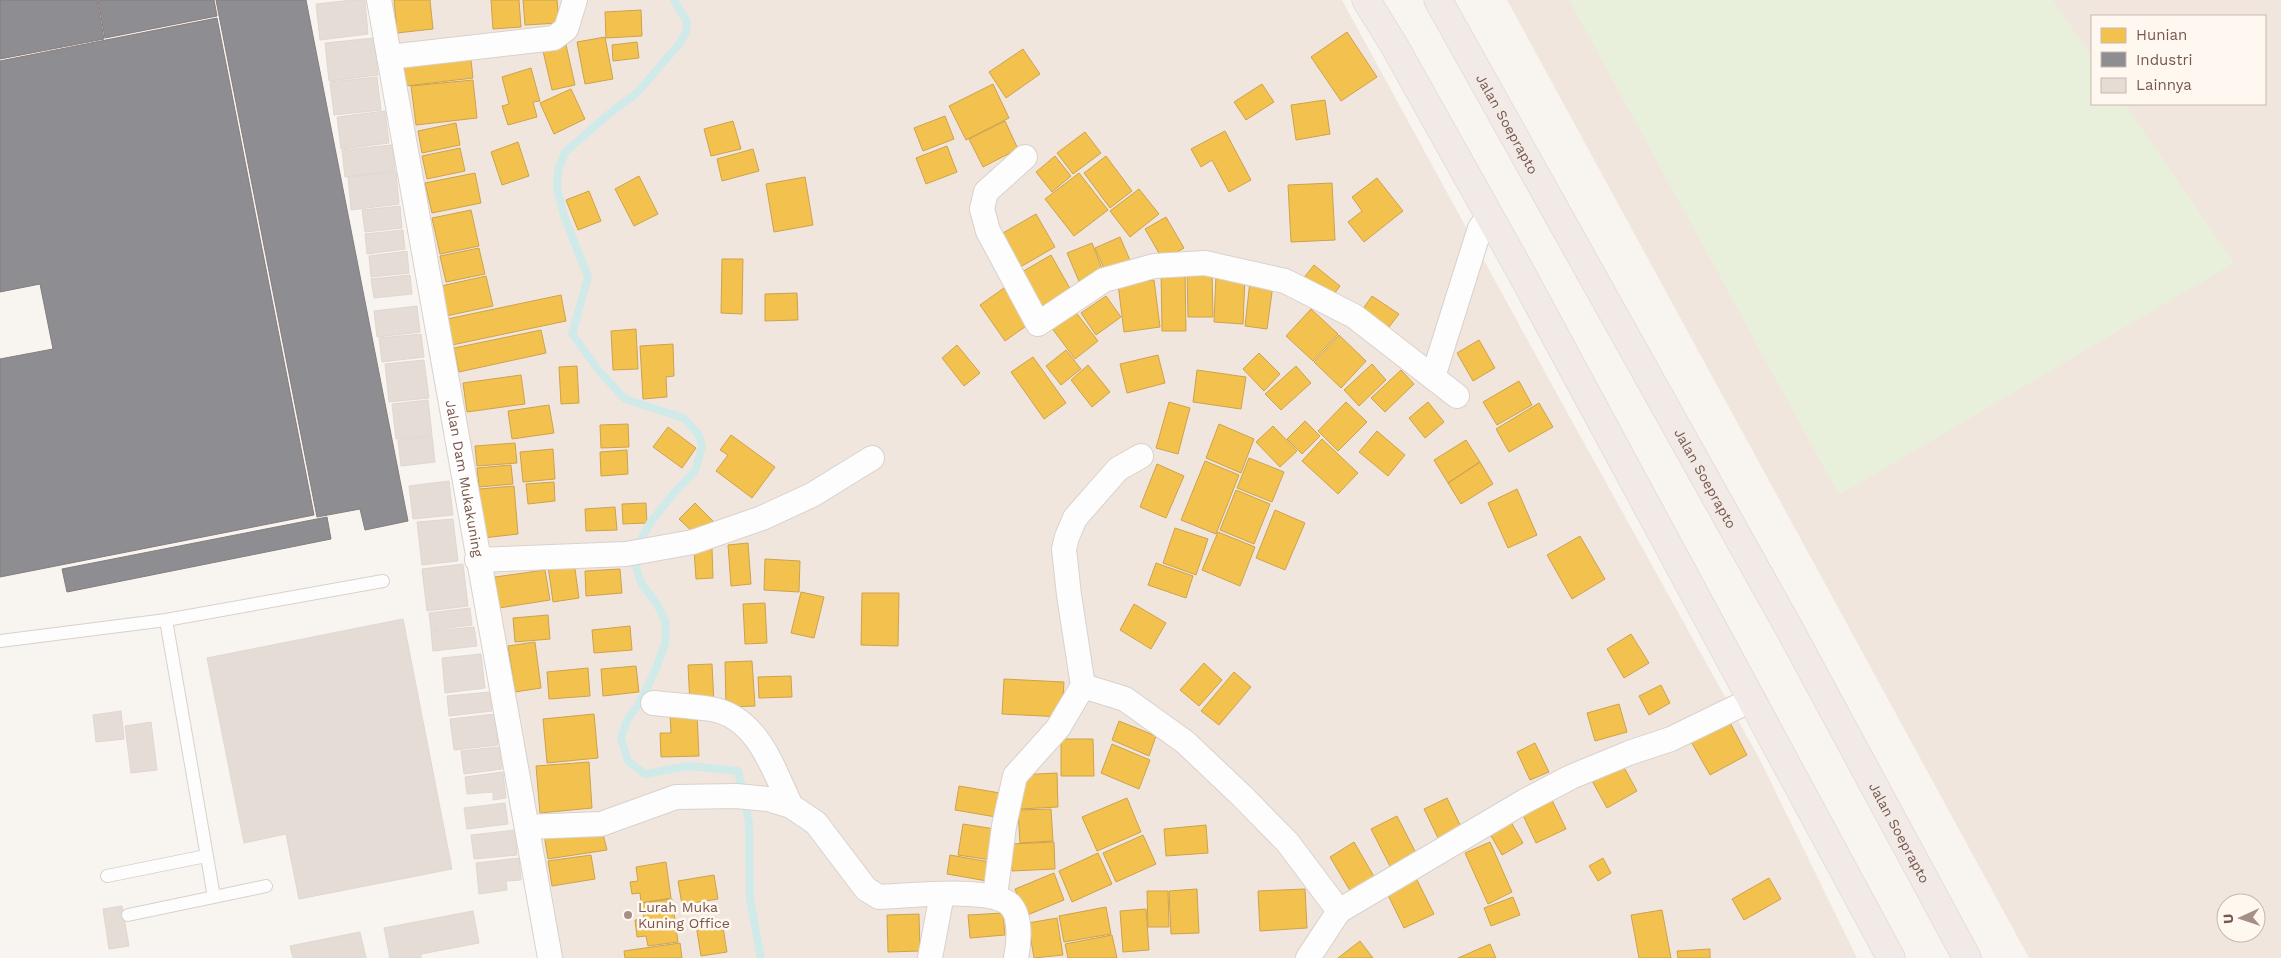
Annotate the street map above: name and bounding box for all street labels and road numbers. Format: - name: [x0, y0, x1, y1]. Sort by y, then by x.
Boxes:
- street label: Jalan Soeprapto: [1473, 71, 1542, 177]
- street label: Jalan Dam Mukakuning: [443, 399, 486, 559]
- street label: Jalan Soeprapto: [1671, 426, 1740, 531]
- street label: Jalan Soeprapto: [1866, 780, 1933, 886]

